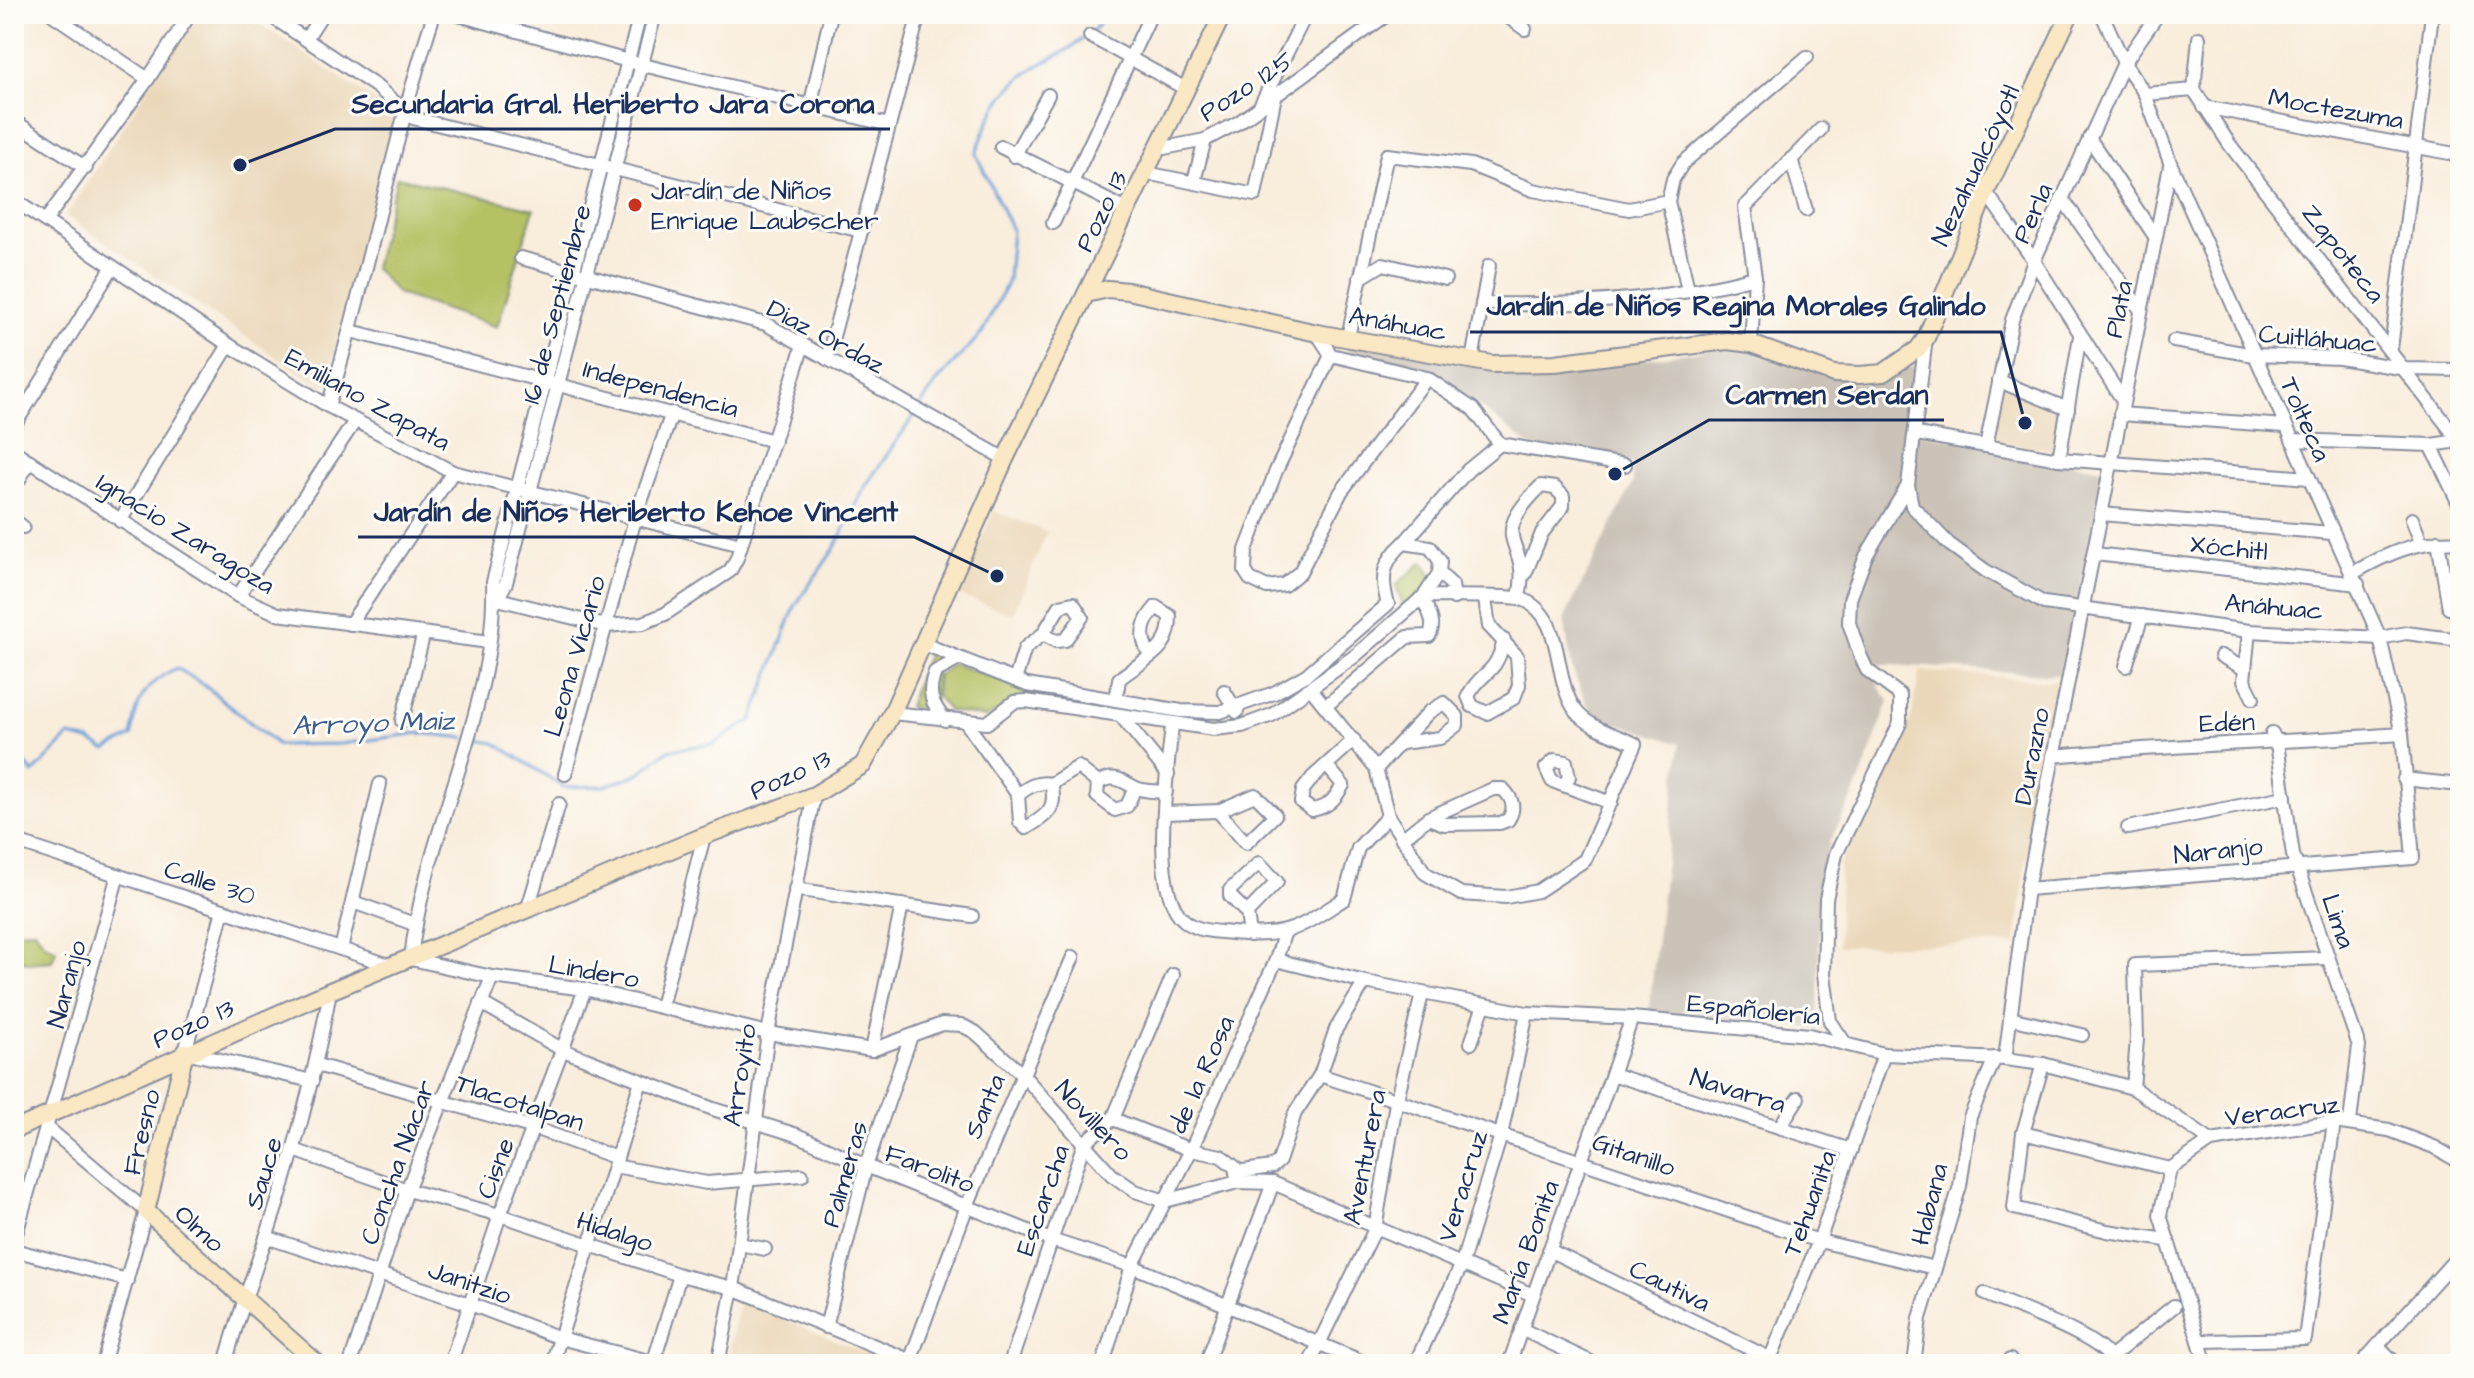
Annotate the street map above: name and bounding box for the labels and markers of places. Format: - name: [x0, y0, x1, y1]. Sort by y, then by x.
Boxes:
- callout: Secundaria Gral. Heriberto Jara Corona: [335, 77, 890, 129]
- place label: Jardín de Niños Enrique Laubscher: [651, 173, 879, 239]
- marker: Jardín de Niños Enrique Laubscher: [626, 196, 644, 214]
- callout: Jardín de Niños Regina Morales Galindo: [1470, 280, 2001, 332]
- callout: Carmen Serdan: [1709, 368, 1944, 420]
- callout: Jardín de Niños Heriberto Kehoe Vincent: [358, 485, 914, 537]

